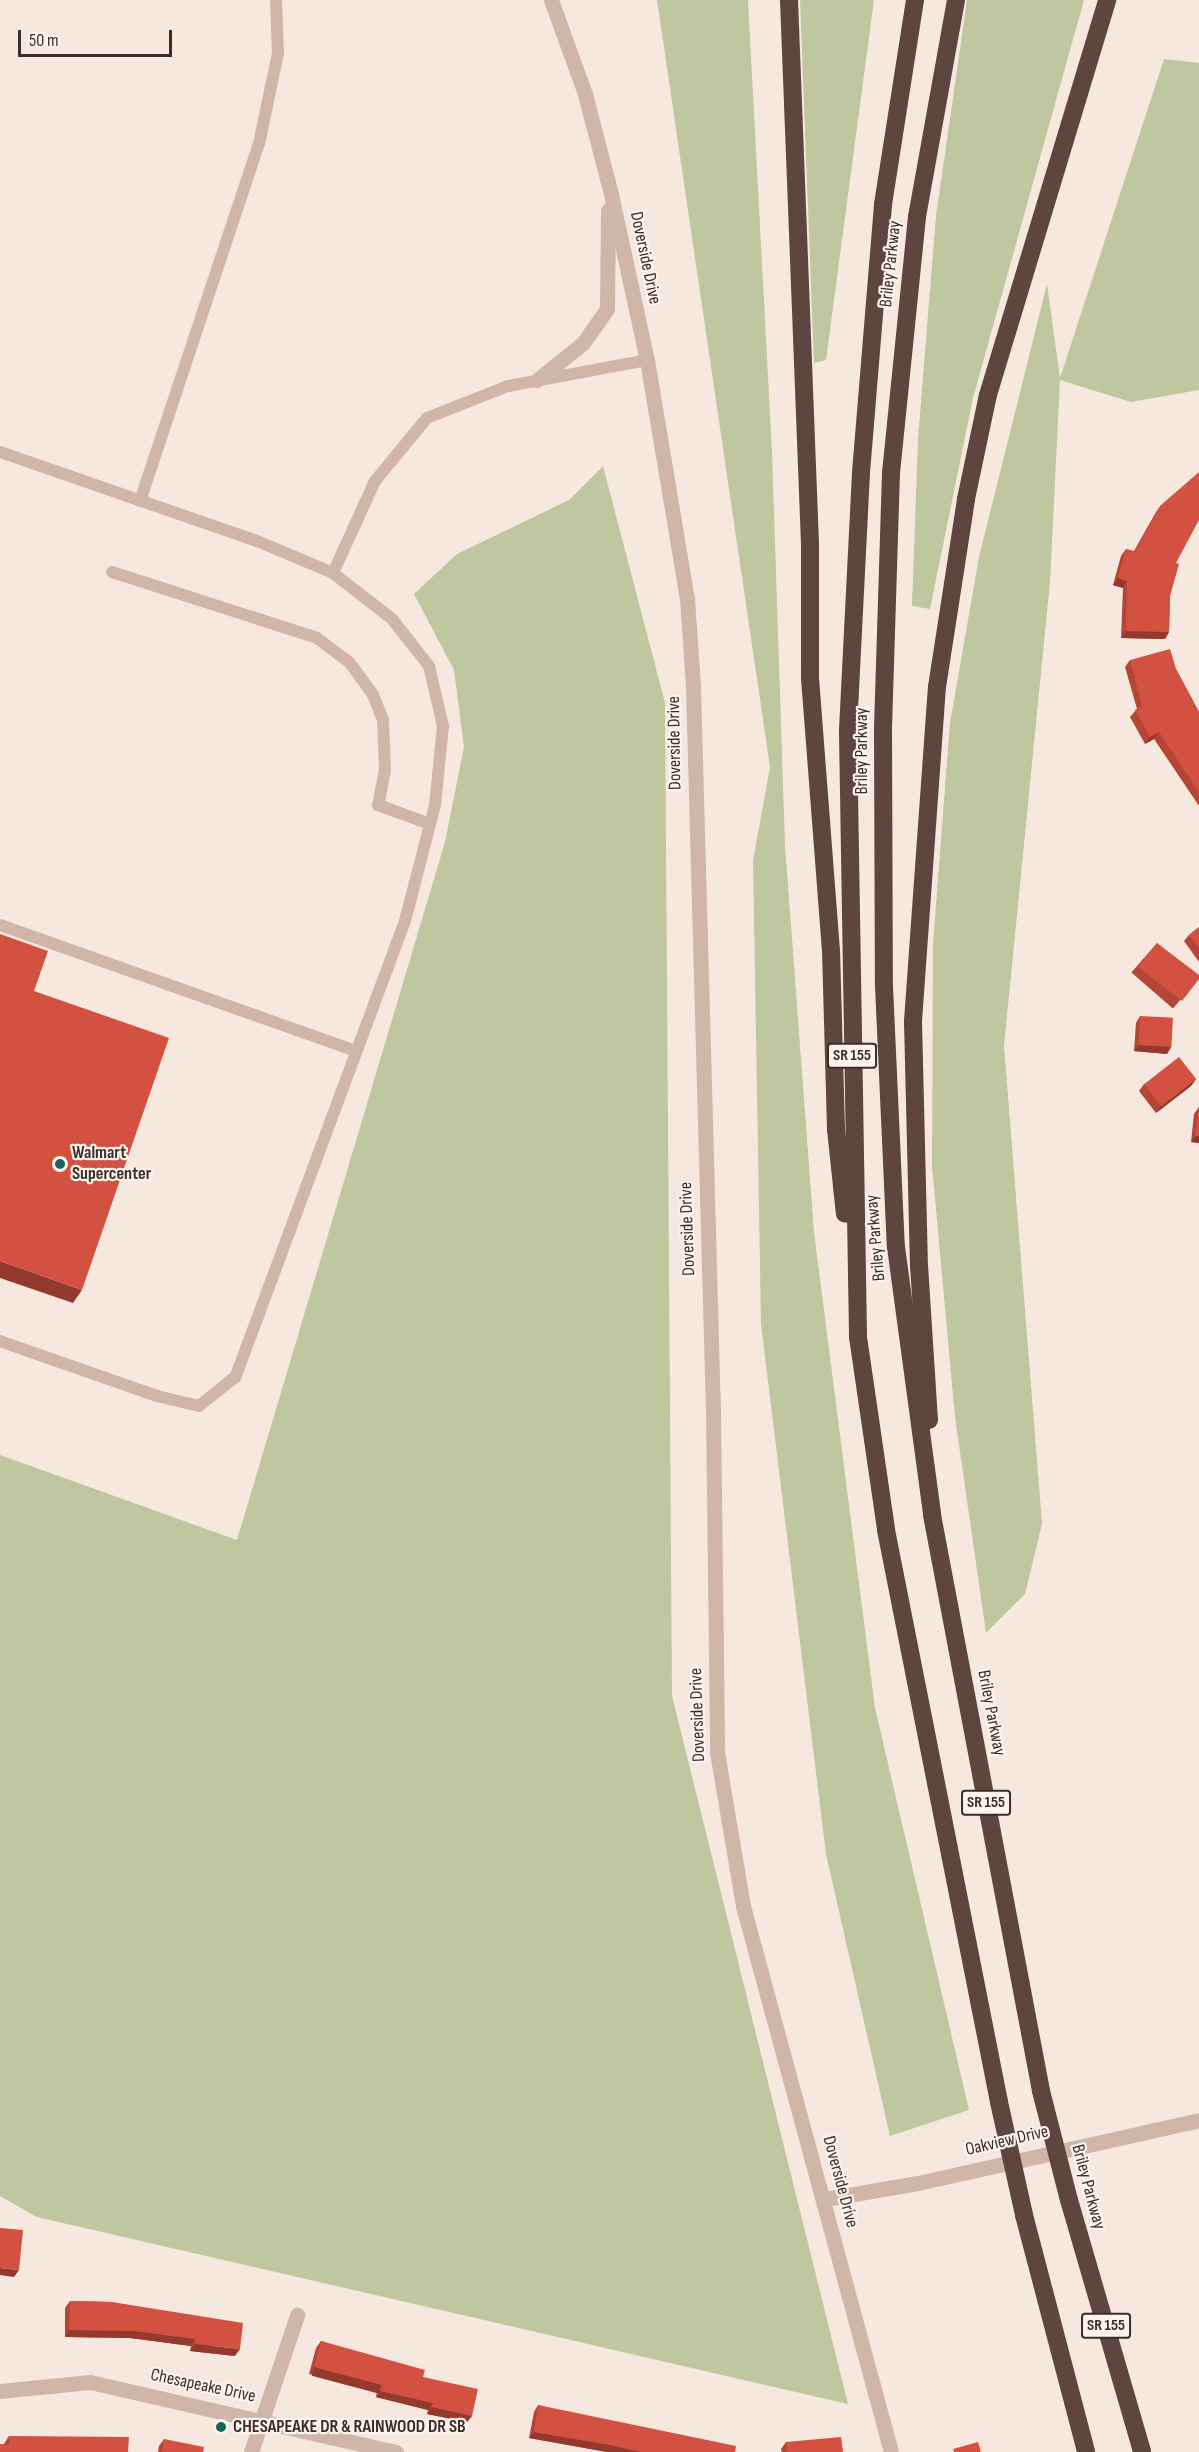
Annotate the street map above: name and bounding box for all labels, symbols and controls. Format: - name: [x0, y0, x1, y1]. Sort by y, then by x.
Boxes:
- scale bar: [21, 18, 176, 56]
- text: 50 m: [29, 30, 59, 51]
- street label: Doverside Drive: [625, 210, 665, 306]
- street label: Briley Parkway: [876, 220, 906, 308]
- street label: Doverside Drive: [663, 696, 687, 790]
- street label: Briley Parkway: [851, 708, 873, 794]
- road number: SR 155: [826, 1043, 878, 1069]
- place label: Walmart Supercenter: [72, 1143, 151, 1186]
- marker: Walmart Supercenter: [53, 1157, 67, 1171]
- street label: Doverside Drive: [676, 1182, 700, 1276]
- street label: Briley Parkway: [861, 1194, 891, 1282]
- street label: Doverside Drive: [686, 1668, 710, 1762]
- street label: Briley Parkway: [972, 1668, 1010, 1758]
- road number: SR 155: [960, 1790, 1012, 1816]
- street label: Oakview Drive: [963, 2121, 1051, 2161]
- street label: Doverside Drive: [817, 2134, 863, 2230]
- street label: Briley Parkway: [1066, 2142, 1110, 2232]
- road number: SR 155: [1080, 2313, 1132, 2339]
- street label: Chesapeake Drive: [149, 2364, 257, 2408]
- place label: CHESAPEAKE DR & RAINWOOD DR SB: [233, 2416, 466, 2438]
- marker: CHESAPEAKE DR & RAINWOOD DR SB: [214, 2420, 228, 2434]

